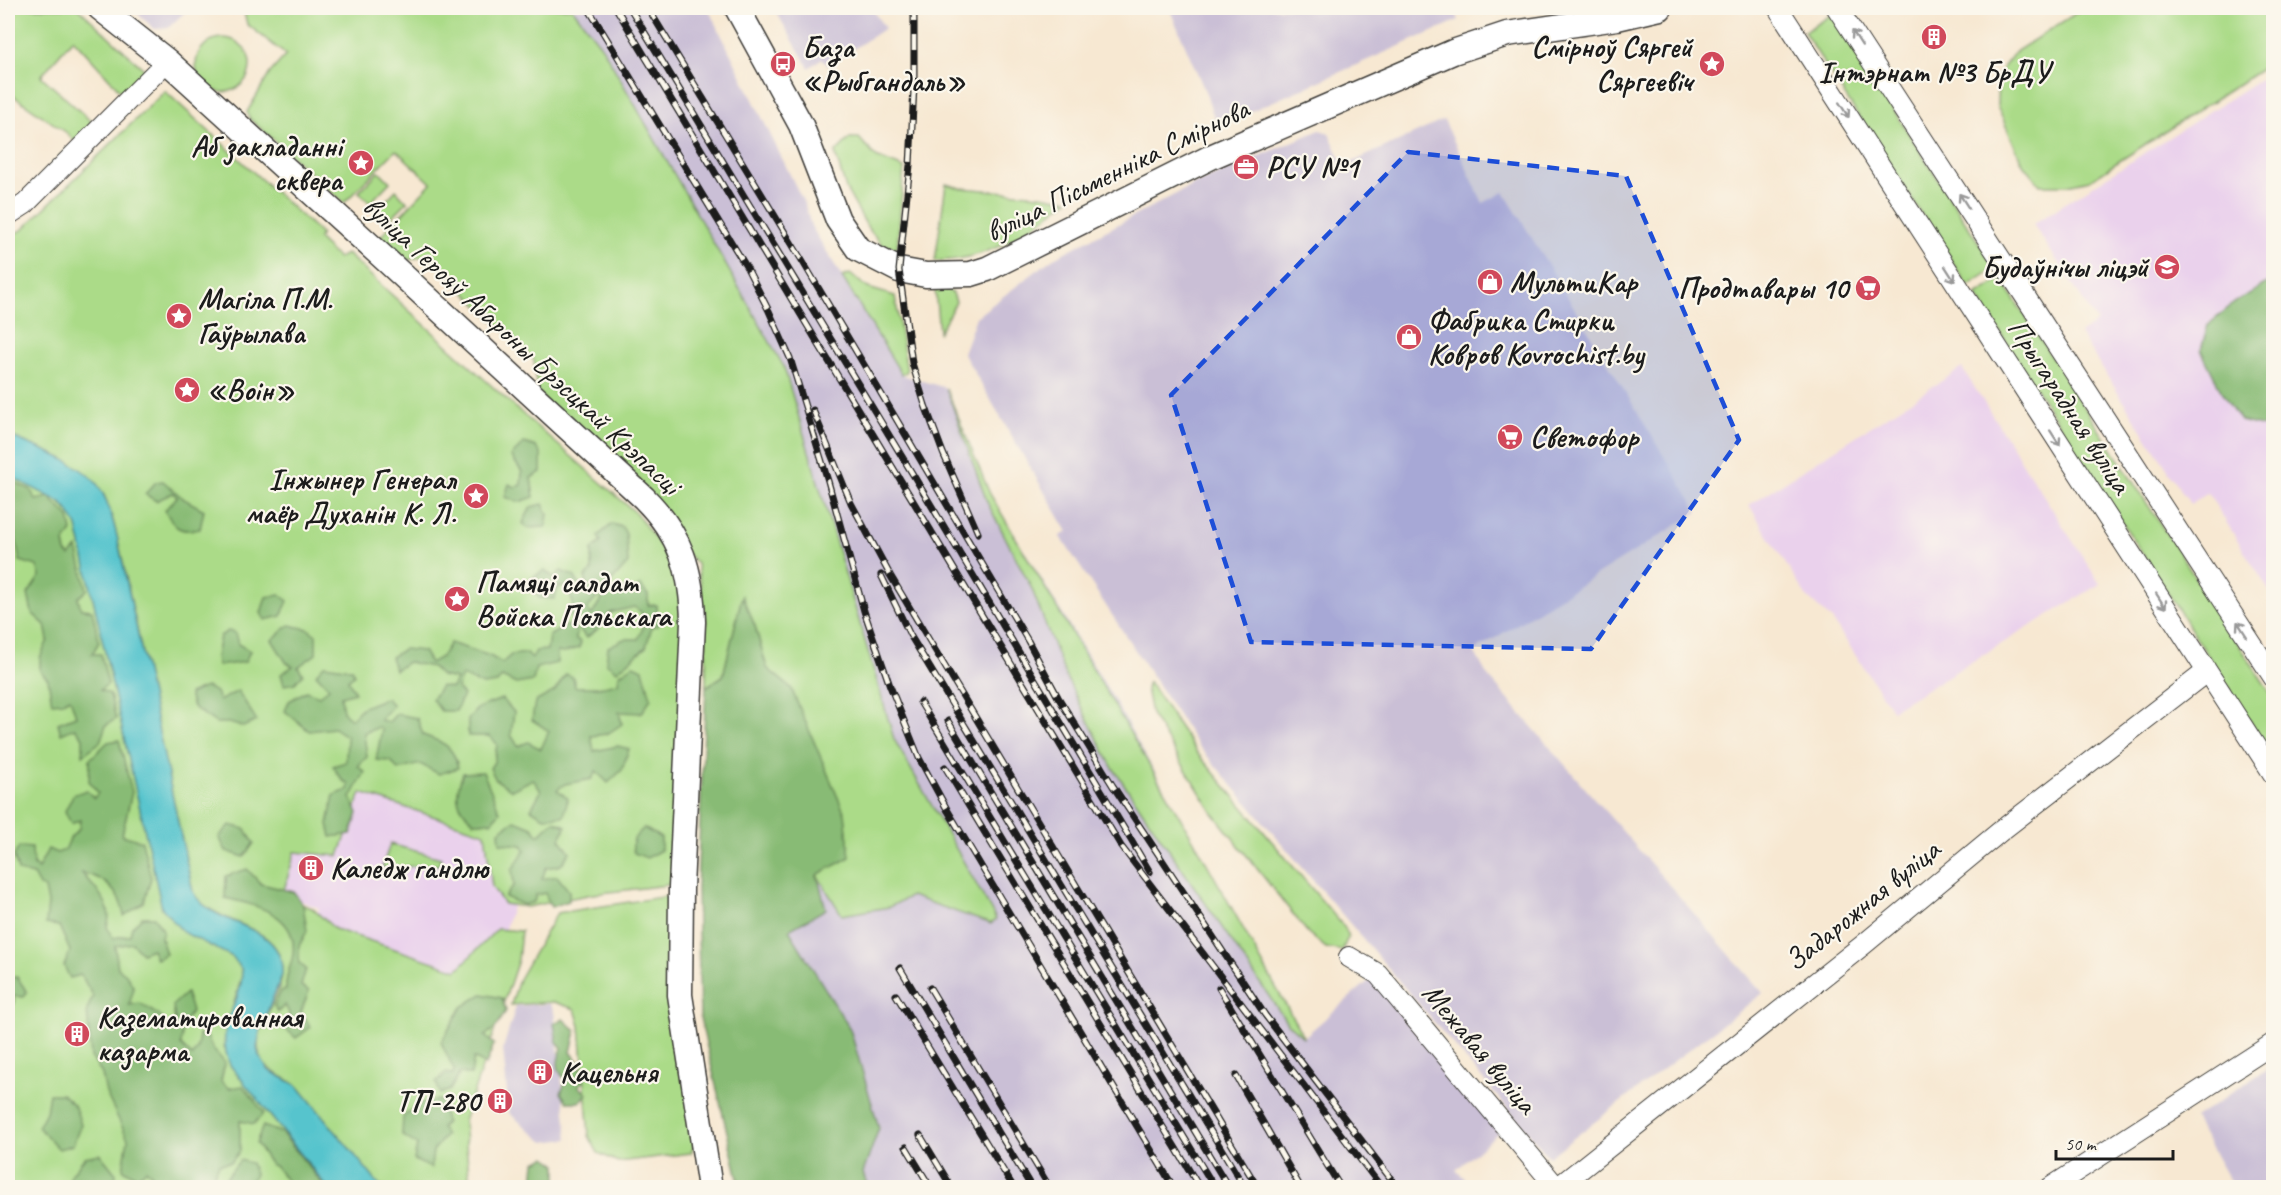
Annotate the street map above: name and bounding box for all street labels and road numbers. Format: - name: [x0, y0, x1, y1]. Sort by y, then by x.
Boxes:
- street label: вуліца Пісьменніка Смірнова: [979, 89, 1257, 250]
- street label: вуліца Герояў Абароны Брэсцкай Крэпасці: [355, 187, 692, 505]
- street label: Прыгарадная вуліца: [1999, 311, 2142, 502]
- street label: Задарожная вуліца: [1776, 829, 1949, 979]
- street label: Межавая вуліца: [1414, 975, 1547, 1123]

